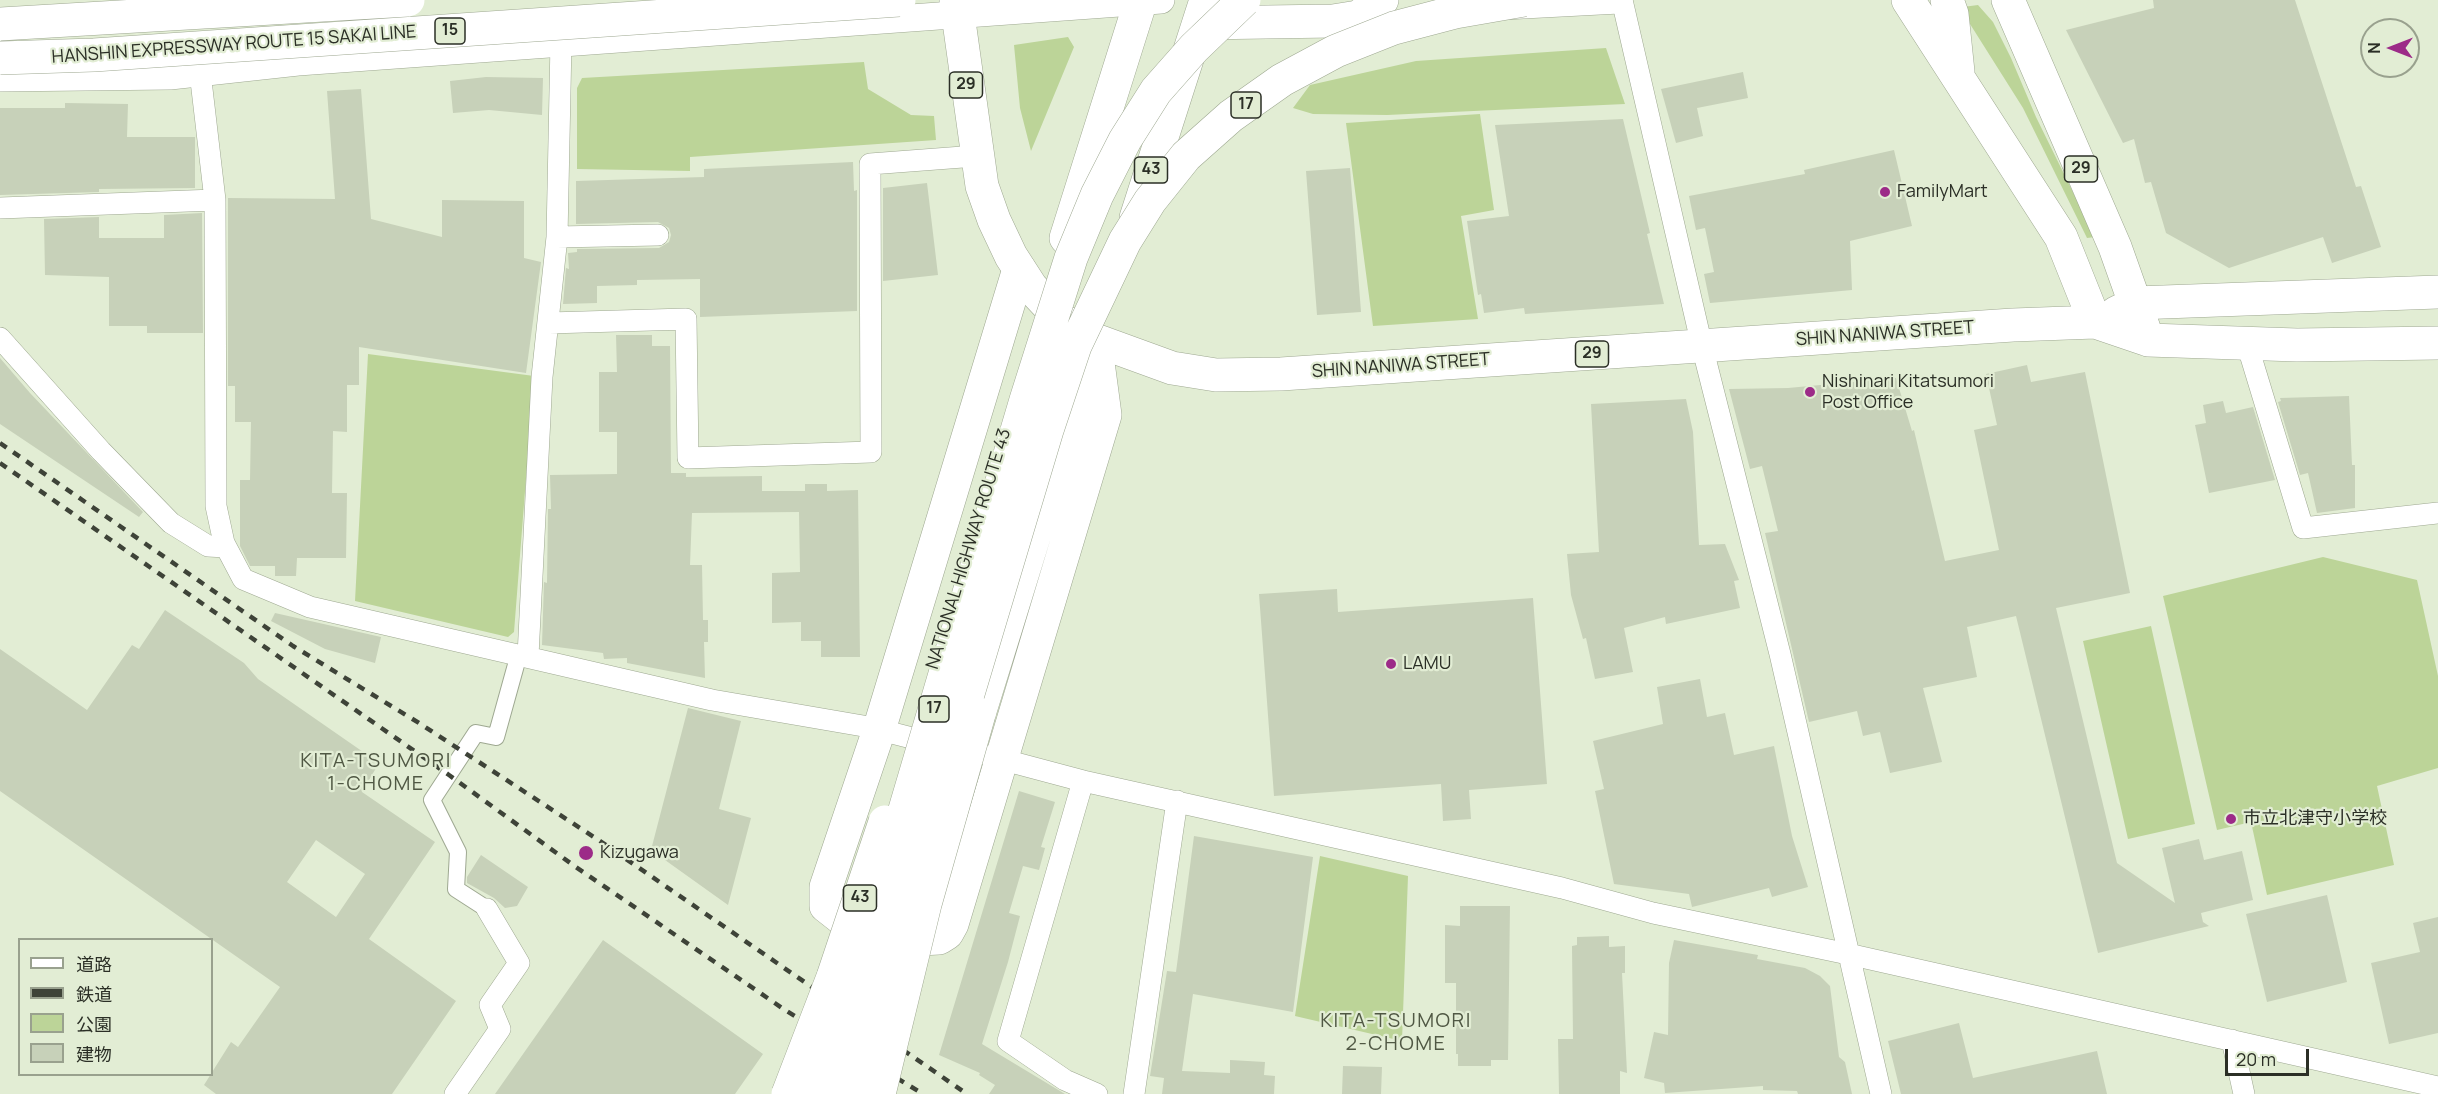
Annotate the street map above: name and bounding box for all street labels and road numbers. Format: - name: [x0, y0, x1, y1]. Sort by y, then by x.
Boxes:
- road number: 15: [435, 18, 465, 44]
- street label: HANSHIN EXPRESSWAY ROUTE 15 SAKAI LINE: [51, 21, 417, 69]
- road number: 29: [950, 72, 982, 98]
- road number: 17: [1231, 92, 1261, 118]
- road number: 29: [2064, 156, 2098, 182]
- road number: 43: [1134, 157, 1168, 183]
- street label: SHIN NANIWA STREET: [1795, 317, 1975, 351]
- road number: 29: [1576, 341, 1608, 367]
- street label: SHIN NANIWA STREET: [1311, 349, 1491, 383]
- street label: NATIONAL HIGHWAY ROUTE 43: [922, 426, 1016, 672]
- road number: 17: [919, 696, 949, 722]
- road number: 43: [844, 885, 876, 911]

